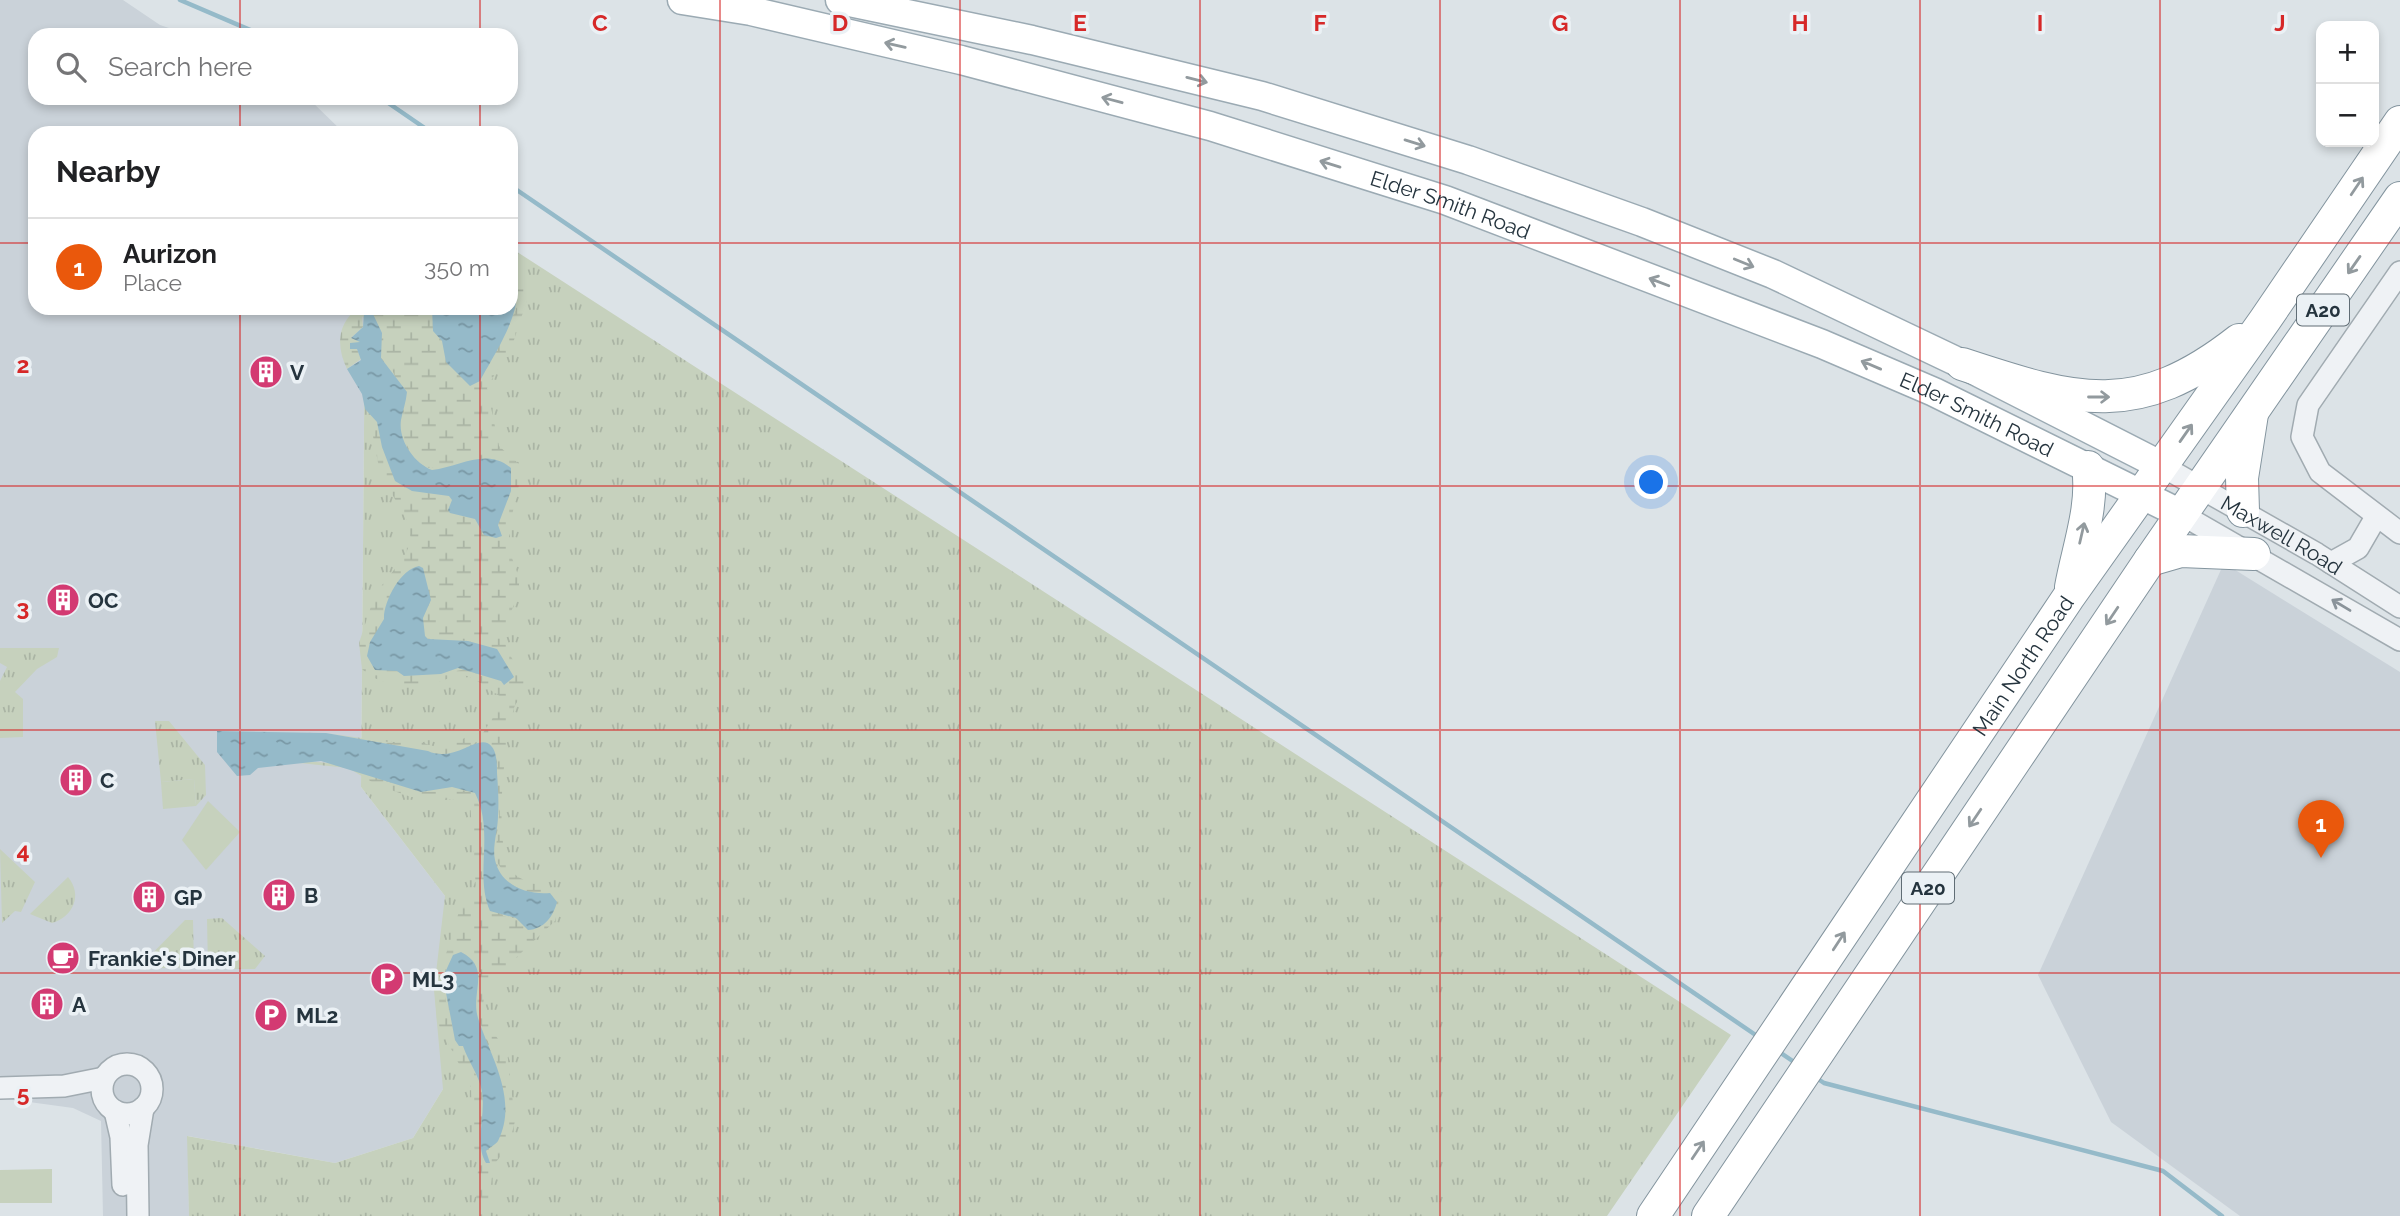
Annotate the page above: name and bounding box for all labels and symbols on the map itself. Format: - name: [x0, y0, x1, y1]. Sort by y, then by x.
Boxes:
- text: C: [592, 9, 608, 36]
- text: D: [832, 9, 848, 36]
- text: E: [1073, 9, 1087, 36]
- text: F: [1313, 9, 1327, 36]
- text: G: [1552, 9, 1568, 36]
- text: H: [1791, 9, 1809, 36]
- text: I: [2037, 9, 2043, 36]
- text: J: [2274, 9, 2286, 36]
- one-way arrow: [884, 38, 907, 51]
- one-way arrow: [1185, 74, 1208, 87]
- one-way arrow: [1101, 93, 1123, 106]
- one-way arrow: [1404, 138, 1426, 151]
- one-way arrow: [1319, 157, 1341, 170]
- street label: Elder Smith Road: [1367, 165, 1534, 244]
- one-way arrow: [2350, 177, 2364, 196]
- one-way arrow: [2347, 254, 2361, 274]
- one-way arrow: [1733, 257, 1755, 270]
- one-way arrow: [1649, 274, 1671, 287]
- road number: A20: [2297, 294, 2349, 326]
- text: 2: [17, 351, 29, 378]
- building icon: V: [247, 353, 285, 391]
- one-way arrow: [1861, 358, 1882, 371]
- place label: V: [290, 360, 305, 385]
- street label: Elder Smith Road: [1896, 366, 2058, 462]
- one-way arrow: [2088, 390, 2111, 404]
- one-way arrow: [2179, 424, 2193, 443]
- your location: [1634, 465, 1668, 499]
- street label: Maxwell Road: [2217, 490, 2347, 579]
- one-way arrow: [2076, 522, 2089, 545]
- building icon: OC: [44, 581, 82, 619]
- place label: OC: [88, 588, 118, 613]
- street label: Main North Road: [1967, 591, 2078, 740]
- text: 3: [17, 594, 29, 621]
- one-way arrow: [2332, 598, 2352, 612]
- one-way arrow: [2104, 606, 2119, 625]
- building icon: C: [57, 761, 95, 799]
- place label: C: [100, 768, 114, 793]
- pin: 1: [2298, 800, 2344, 858]
- one-way arrow: [1968, 808, 1982, 827]
- text: 4: [16, 837, 30, 864]
- road number: A20: [1902, 873, 1954, 904]
- building icon: B: [260, 876, 298, 914]
- building icon: GP: [130, 878, 168, 916]
- place label: B: [304, 883, 318, 908]
- place label: GP: [174, 885, 202, 910]
- one-way arrow: [1832, 932, 1846, 951]
- cafe icon: Frankie's Diner: [44, 939, 82, 977]
- place label: Frankie's Diner: [88, 946, 236, 971]
- parking icon: ML3: [368, 960, 406, 998]
- place label: ML3: [412, 967, 454, 992]
- building icon: A: [28, 985, 66, 1023]
- place label: A: [72, 992, 87, 1017]
- parking icon: ML2: [252, 996, 290, 1034]
- place label: ML2: [296, 1003, 338, 1028]
- text: 5: [17, 1080, 30, 1107]
- one-way arrow: [1691, 1140, 1705, 1160]

